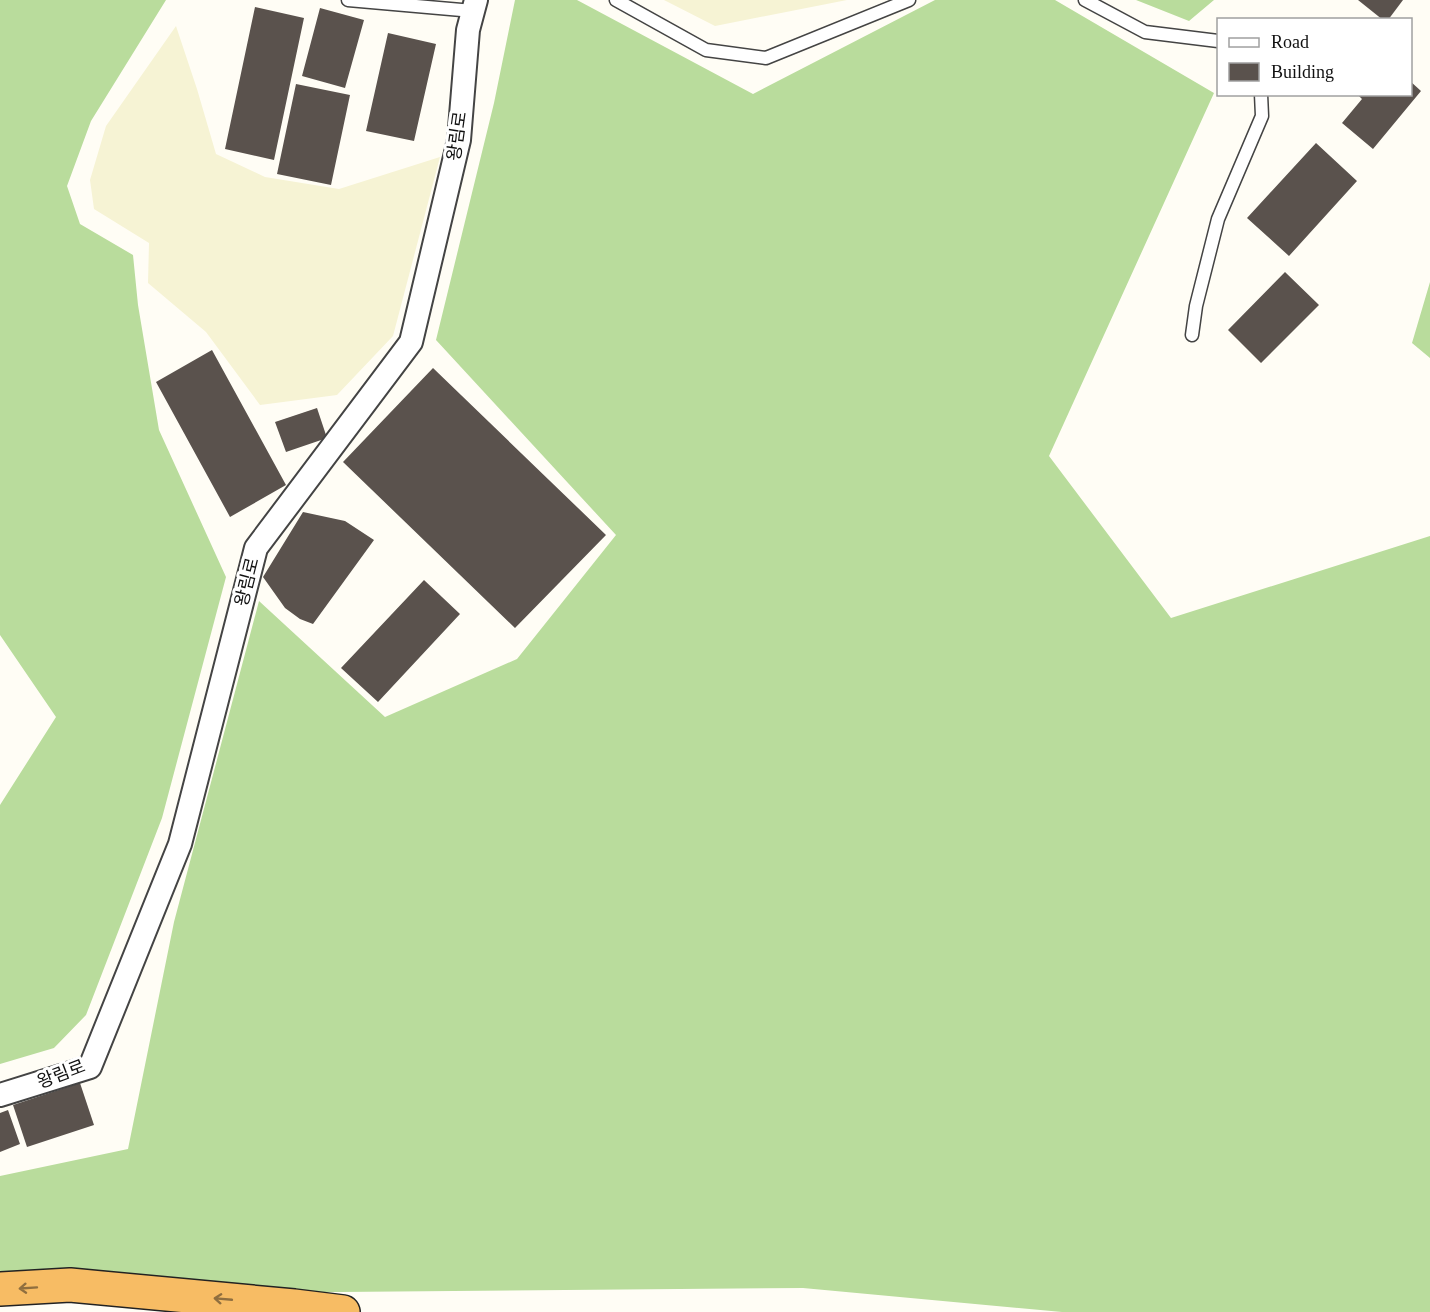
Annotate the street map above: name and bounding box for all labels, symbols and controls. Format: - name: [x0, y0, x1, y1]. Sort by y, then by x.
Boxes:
- legend: [1217, 18, 1412, 96]
- text: Road: [1271, 32, 1309, 52]
- text: Building: [1271, 62, 1334, 82]
- street label: 왕림로: [444, 110, 470, 162]
- street label: 왕림로: [231, 555, 263, 609]
- street label: 왕림로: [34, 1056, 88, 1092]
- one-way arrow: [19, 1282, 39, 1293]
- one-way arrow: [213, 1293, 233, 1304]

